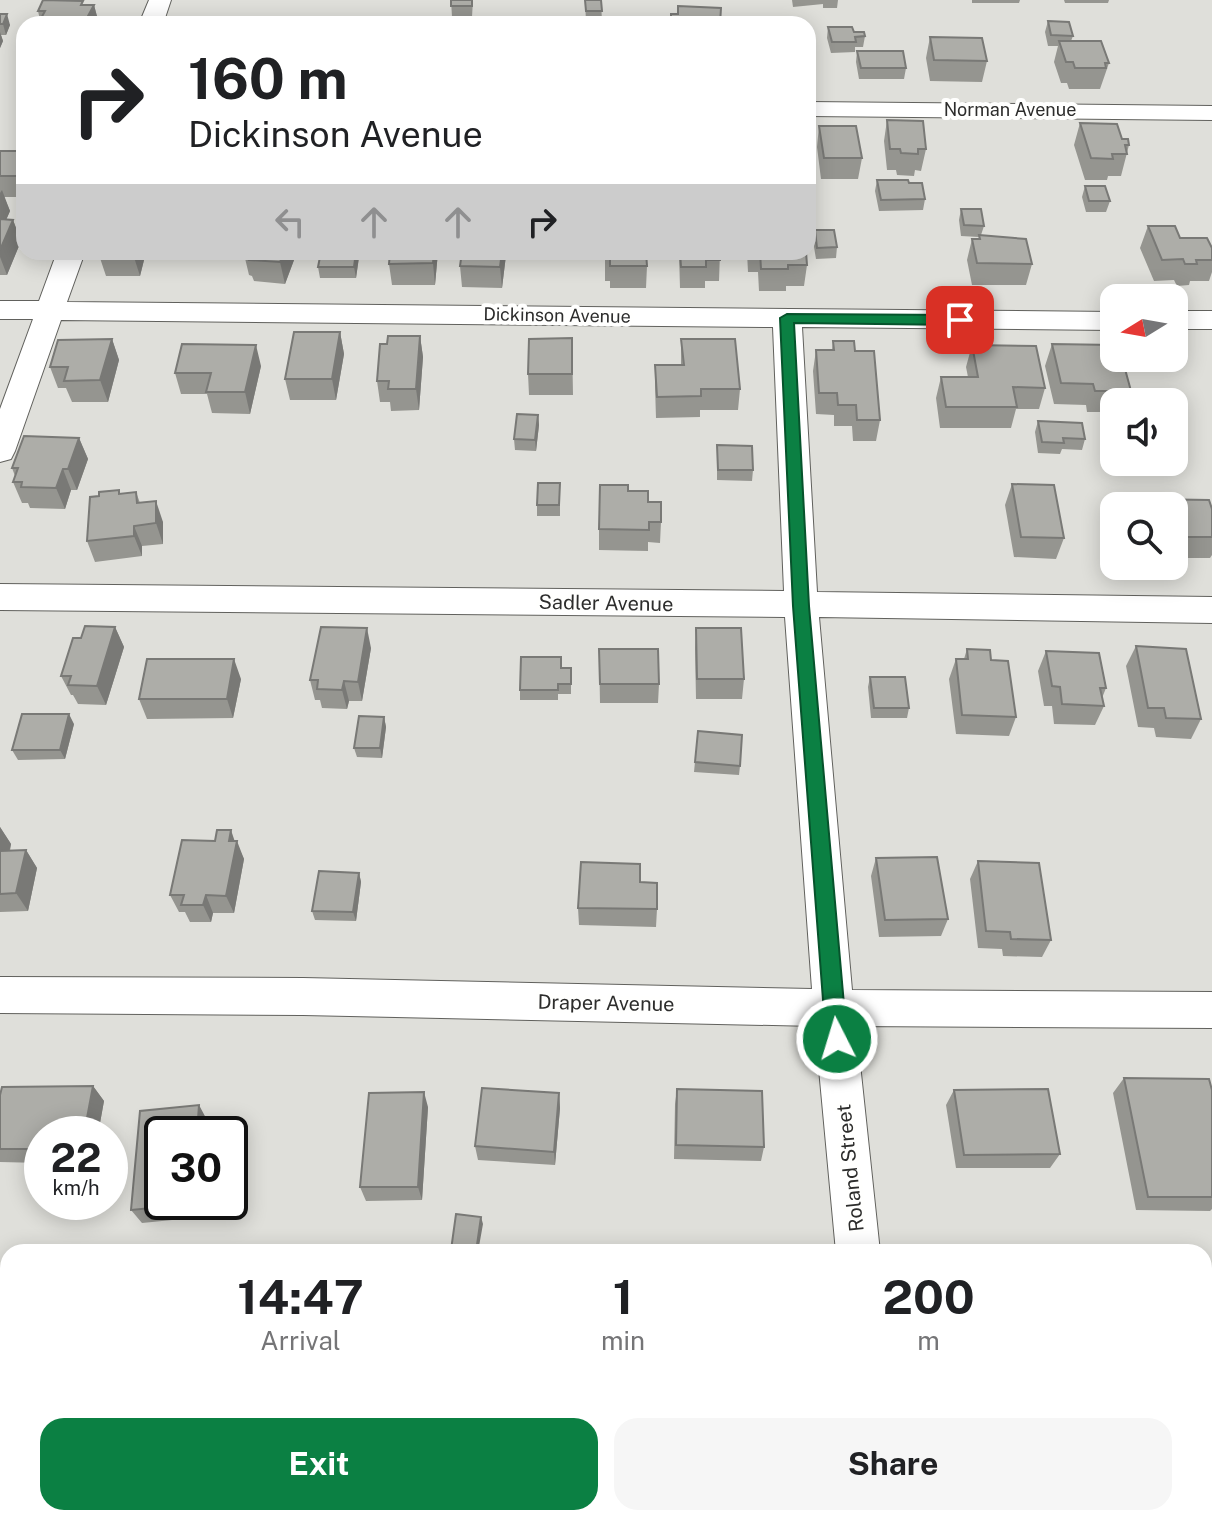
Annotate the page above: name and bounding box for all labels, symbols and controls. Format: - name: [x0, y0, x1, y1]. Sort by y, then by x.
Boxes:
- text: 160 m: [188, 46, 348, 112]
- icon: right: [56, 48, 160, 152]
- street label: Norman Avenue: [944, 99, 1076, 120]
- text: Dickinson Avenue: [188, 113, 483, 155]
- icon: left: [268, 200, 312, 244]
- icon: ahead: [352, 200, 396, 244]
- icon: ahead: [436, 200, 480, 244]
- icon: right: [520, 200, 564, 244]
- north arrow: [1100, 284, 1188, 372]
- map controls: [1100, 284, 1188, 580]
- pin: [926, 286, 994, 354]
- icon: arrive: [938, 298, 982, 342]
- street label: Dickinson Avenue: [483, 303, 631, 327]
- button: sound: [1100, 388, 1188, 476]
- button: search: [1100, 492, 1188, 580]
- street label: Sadler Avenue: [538, 590, 674, 616]
- street label: Draper Avenue: [537, 990, 675, 1016]
- position arrow: [795, 997, 879, 1081]
- street label: Roland Street: [831, 1103, 869, 1233]
- speed limit sign: 30: [144, 1116, 248, 1220]
- text: 22: [51, 1134, 101, 1181]
- text: km/h: [52, 1176, 100, 1200]
- text: 14:47: [237, 1268, 364, 1325]
- text: 1: [613, 1268, 633, 1325]
- text: 200: [882, 1268, 975, 1325]
- text: Arrival: [260, 1325, 341, 1356]
- text: min: [601, 1325, 645, 1356]
- text: m: [917, 1325, 940, 1356]
- button: Exit: [40, 1418, 598, 1510]
- button: Share: [614, 1418, 1172, 1510]

